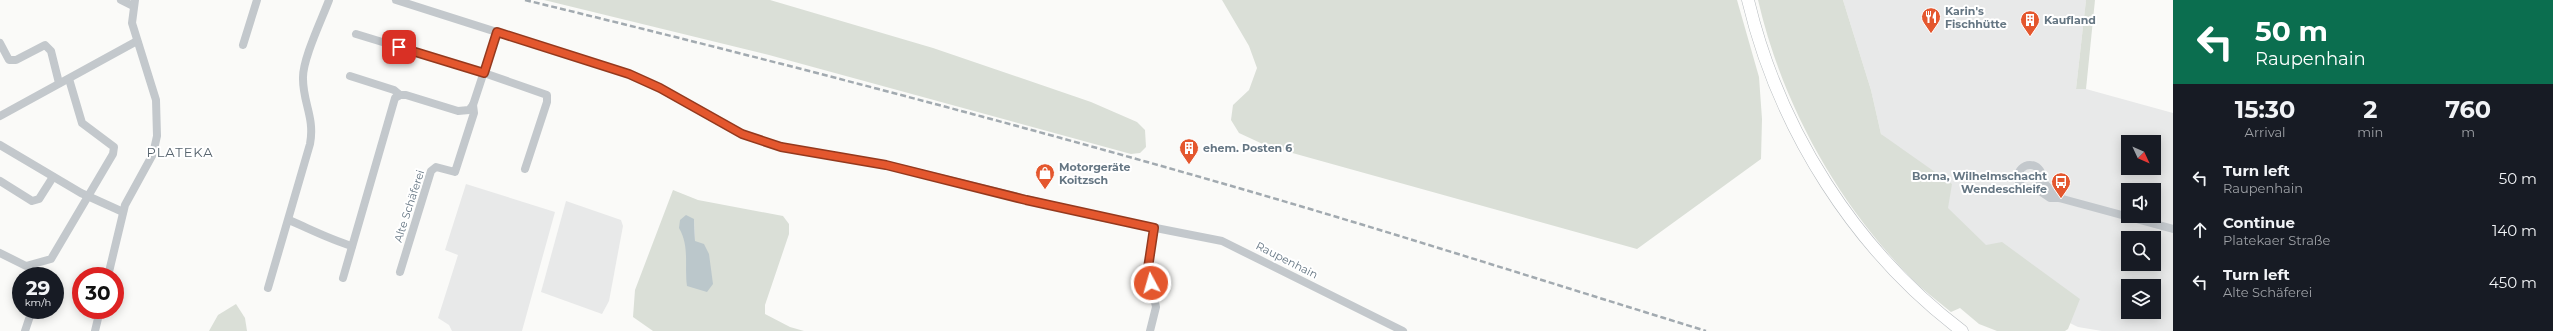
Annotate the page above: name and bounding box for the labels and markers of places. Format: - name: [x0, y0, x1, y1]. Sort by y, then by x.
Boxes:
- place label: Karin's Fischhütte: [1945, 4, 2007, 31]
- restaurant icon: Karin's Fischhütte: [1920, 6, 1942, 34]
- building icon: Kaufland: [2019, 9, 2041, 37]
- place label: Kaufland: [2044, 13, 2096, 27]
- pin: [382, 30, 416, 64]
- building icon: ehem. Posten 6: [1178, 137, 1200, 165]
- place label: ehem. Posten 6: [1203, 141, 1292, 155]
- place label: Motorgeräte Koitzsch: [1059, 160, 1131, 187]
- shop icon: Motorgeräte Koitzsch: [1034, 162, 1056, 190]
- place label: Borna, Wilhelmschacht Wendeschleife: [1912, 169, 2047, 196]
- bus stop icon: Borna, Wilhelmschacht Wendeschleife: [2050, 171, 2072, 199]

